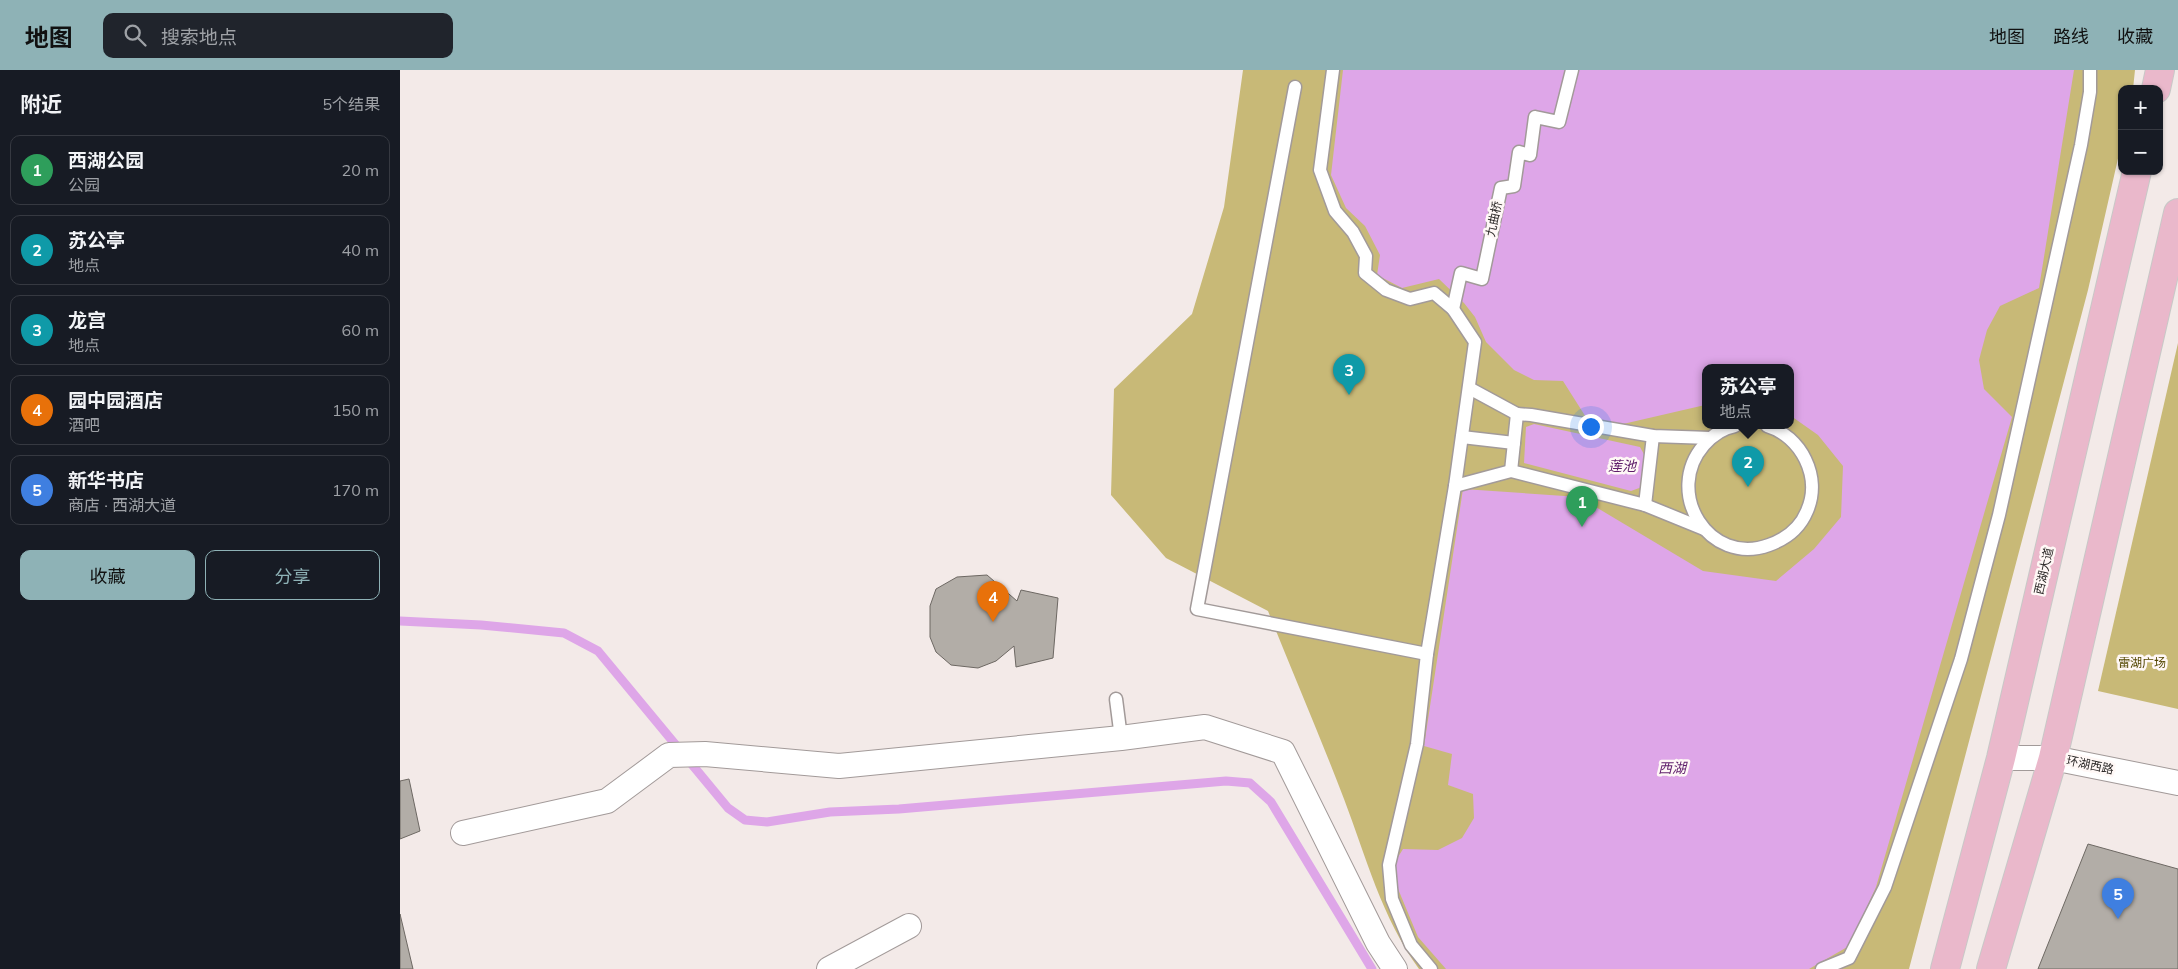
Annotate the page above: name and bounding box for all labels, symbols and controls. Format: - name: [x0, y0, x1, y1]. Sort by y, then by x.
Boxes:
- search box: [103, 13, 453, 58]
- icon: search: [121, 21, 149, 49]
- text: 地图: [25, 22, 73, 52]
- text: 搜索地点: [161, 25, 237, 49]
- text: 地图: [1989, 25, 2025, 48]
- text: 路线: [2053, 25, 2089, 48]
- text: 收藏: [2117, 25, 2153, 48]
- map controls: [2118, 85, 2163, 175]
- button: +: [2118, 85, 2163, 130]
- text: 附近: [20, 91, 62, 117]
- text: 5个结果: [322, 94, 380, 114]
- button: −: [2118, 130, 2163, 175]
- text: 西湖公园: [68, 148, 144, 172]
- text: 1: [32, 160, 42, 180]
- text: 20 m: [342, 160, 379, 180]
- text: 公园: [68, 175, 100, 195]
- street label: 九曲桥: [1482, 200, 1505, 238]
- text: 苏公亭: [68, 228, 125, 252]
- text: 2: [32, 240, 42, 260]
- text: 40 m: [342, 240, 379, 260]
- text: 地点: [68, 255, 100, 275]
- text: 龙宫: [68, 308, 106, 332]
- text: 3: [32, 320, 42, 340]
- text: 60 m: [342, 320, 379, 340]
- text: 地点: [68, 335, 100, 355]
- pin: 3: [1333, 354, 1365, 395]
- popup: [1702, 364, 1794, 429]
- text: 苏公亭: [1719, 374, 1777, 398]
- text: 园中园酒店: [68, 388, 163, 412]
- text: 4: [32, 400, 42, 420]
- text: 150 m: [332, 400, 379, 420]
- text: 地点: [1719, 401, 1752, 421]
- your location: [1578, 414, 1604, 440]
- text: 酒吧: [68, 415, 100, 435]
- pin: 2: [1732, 446, 1764, 487]
- water label: 莲池: [1608, 457, 1638, 475]
- text: 新华书店: [68, 468, 144, 492]
- text: 5: [32, 480, 42, 500]
- text: 170 m: [332, 480, 379, 500]
- pin: 1: [1566, 486, 1598, 527]
- text: 商店 · 西湖大道: [68, 495, 176, 515]
- street label: 西湖大道: [2031, 546, 2056, 596]
- button: 收藏: [20, 550, 195, 600]
- button: 分享: [205, 550, 380, 600]
- pin: 4: [977, 581, 1009, 622]
- park label: 雷湖广场: [2118, 655, 2166, 670]
- street label: 环湖西路: [2065, 752, 2115, 777]
- water label: 西湖: [1658, 759, 1688, 777]
- pin: 5: [2102, 878, 2134, 919]

